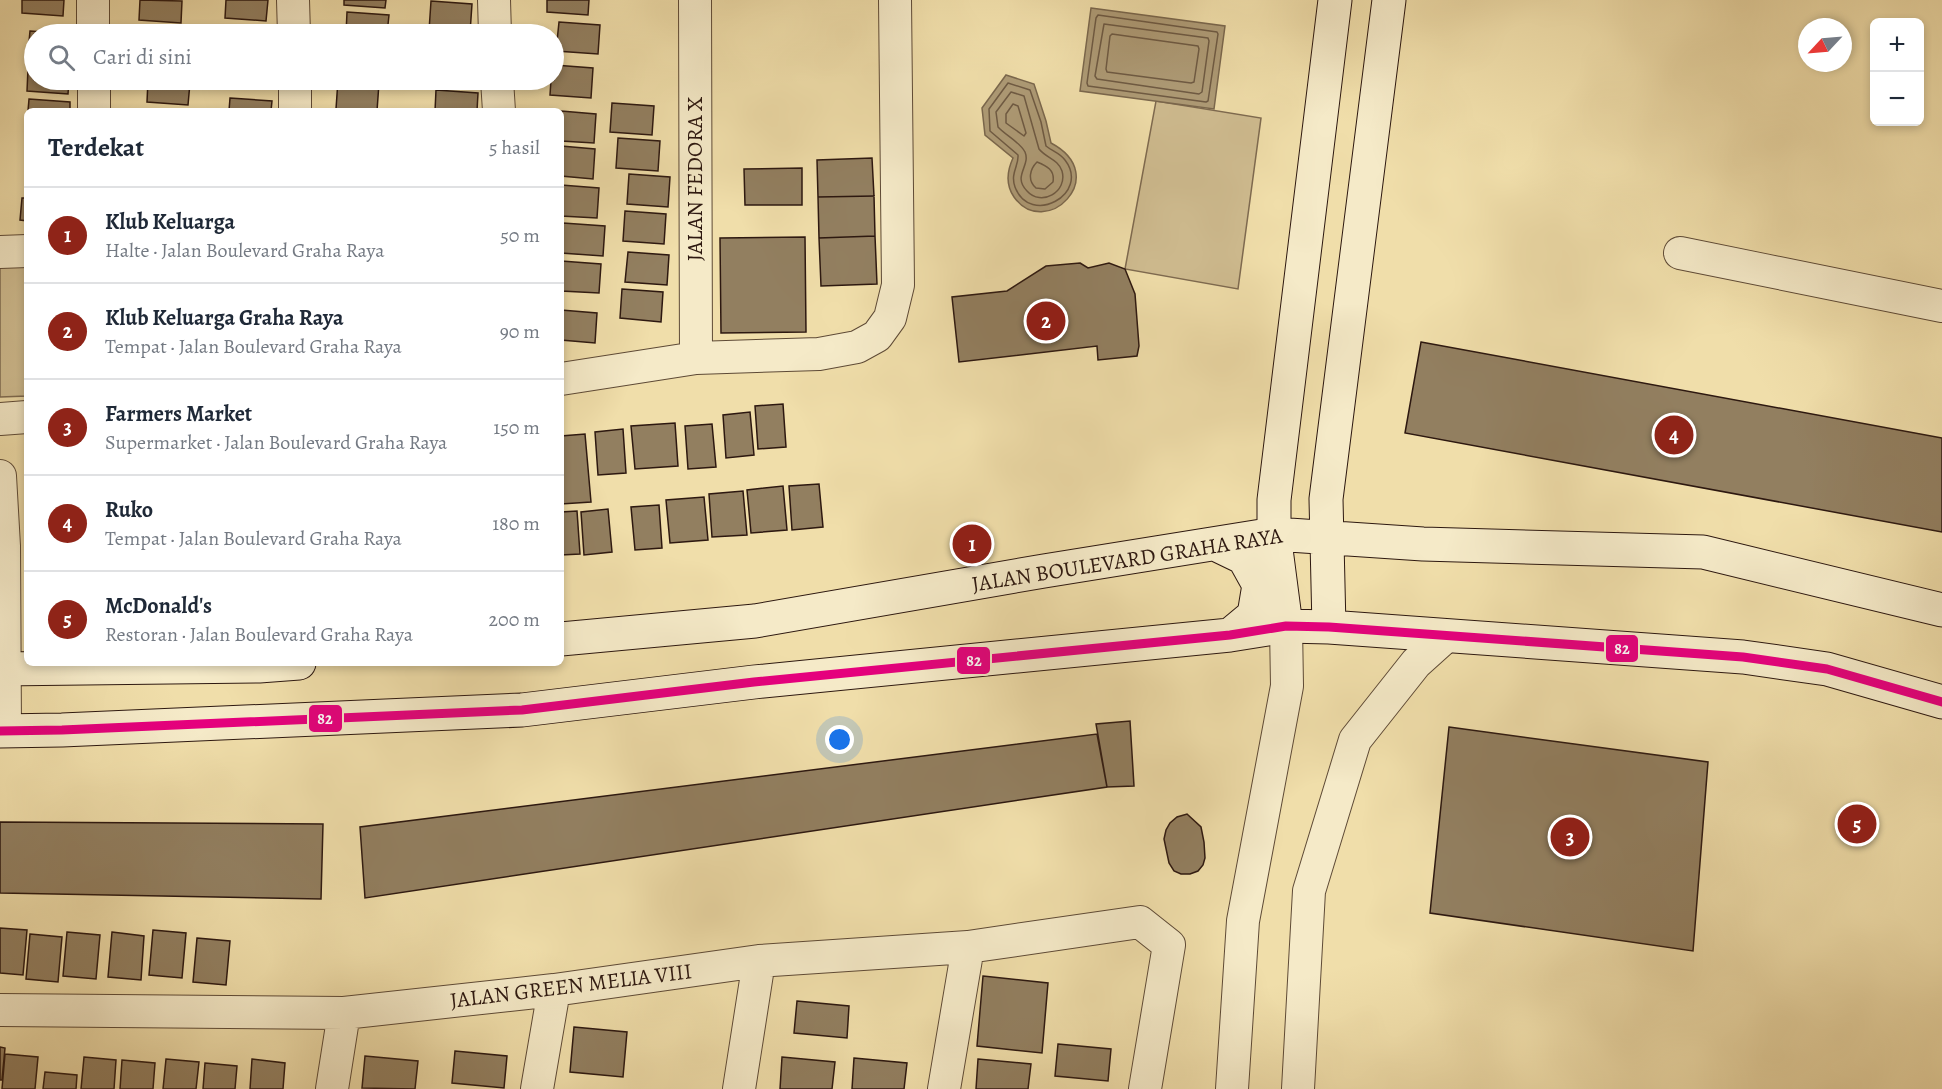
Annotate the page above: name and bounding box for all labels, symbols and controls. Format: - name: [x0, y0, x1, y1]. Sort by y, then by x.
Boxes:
- north arrow: [1798, 18, 1852, 72]
- map controls: [1870, 18, 1924, 126]
- button: +: [1870, 18, 1924, 72]
- search box: [24, 24, 564, 90]
- icon: search: [45, 41, 78, 74]
- text: Cari di sini: [93, 42, 192, 72]
- button: −: [1870, 72, 1924, 126]
- street label: JALAN FEDORA X: [680, 96, 710, 261]
- text: Terdekat: [48, 130, 144, 165]
- text: 5 hasil: [489, 134, 540, 161]
- text: Klub Keluarga: [105, 207, 235, 237]
- text: 1: [64, 222, 71, 249]
- text: 50 m: [500, 222, 540, 249]
- text: Halte · Jalan Boulevard Graha Raya: [105, 237, 384, 264]
- pin: 2: [1026, 298, 1066, 344]
- text: Klub Keluarga Graha Raya: [105, 303, 344, 333]
- text: 2: [63, 318, 72, 345]
- text: 90 m: [500, 318, 540, 345]
- text: Tempat · Jalan Boulevard Graha Raya: [105, 333, 402, 360]
- text: Farmers Market: [105, 399, 252, 429]
- pin: 4: [1654, 412, 1694, 458]
- text: 3: [63, 414, 72, 441]
- text: 150 m: [493, 414, 540, 441]
- text: Supermarket · Jalan Boulevard Graha Raya: [105, 429, 447, 456]
- text: Ruko: [105, 495, 153, 525]
- text: 4: [63, 510, 72, 537]
- text: 180 m: [492, 510, 540, 537]
- street label: JALAN BOULEVARD GRAHA RAYA: [970, 520, 1286, 599]
- pin: 1: [952, 522, 992, 566]
- text: Tempat · Jalan Boulevard Graha Raya: [105, 525, 402, 552]
- text: McDonald's: [105, 591, 212, 621]
- text: 5: [63, 606, 72, 633]
- text: 200 m: [489, 606, 540, 633]
- text: Restoran · Jalan Boulevard Graha Raya: [105, 621, 413, 648]
- line badge: 82: [1605, 634, 1639, 663]
- text: 82: [1614, 638, 1630, 660]
- line badge: 82: [956, 646, 991, 675]
- text: 82: [966, 650, 982, 672]
- line badge: 82: [308, 704, 343, 733]
- text: 82: [317, 708, 333, 730]
- your location: [825, 725, 854, 754]
- pin: 5: [1838, 802, 1876, 846]
- pin: 3: [1550, 814, 1590, 860]
- street label: JALAN GREEN MELIA VIII: [448, 956, 694, 1016]

